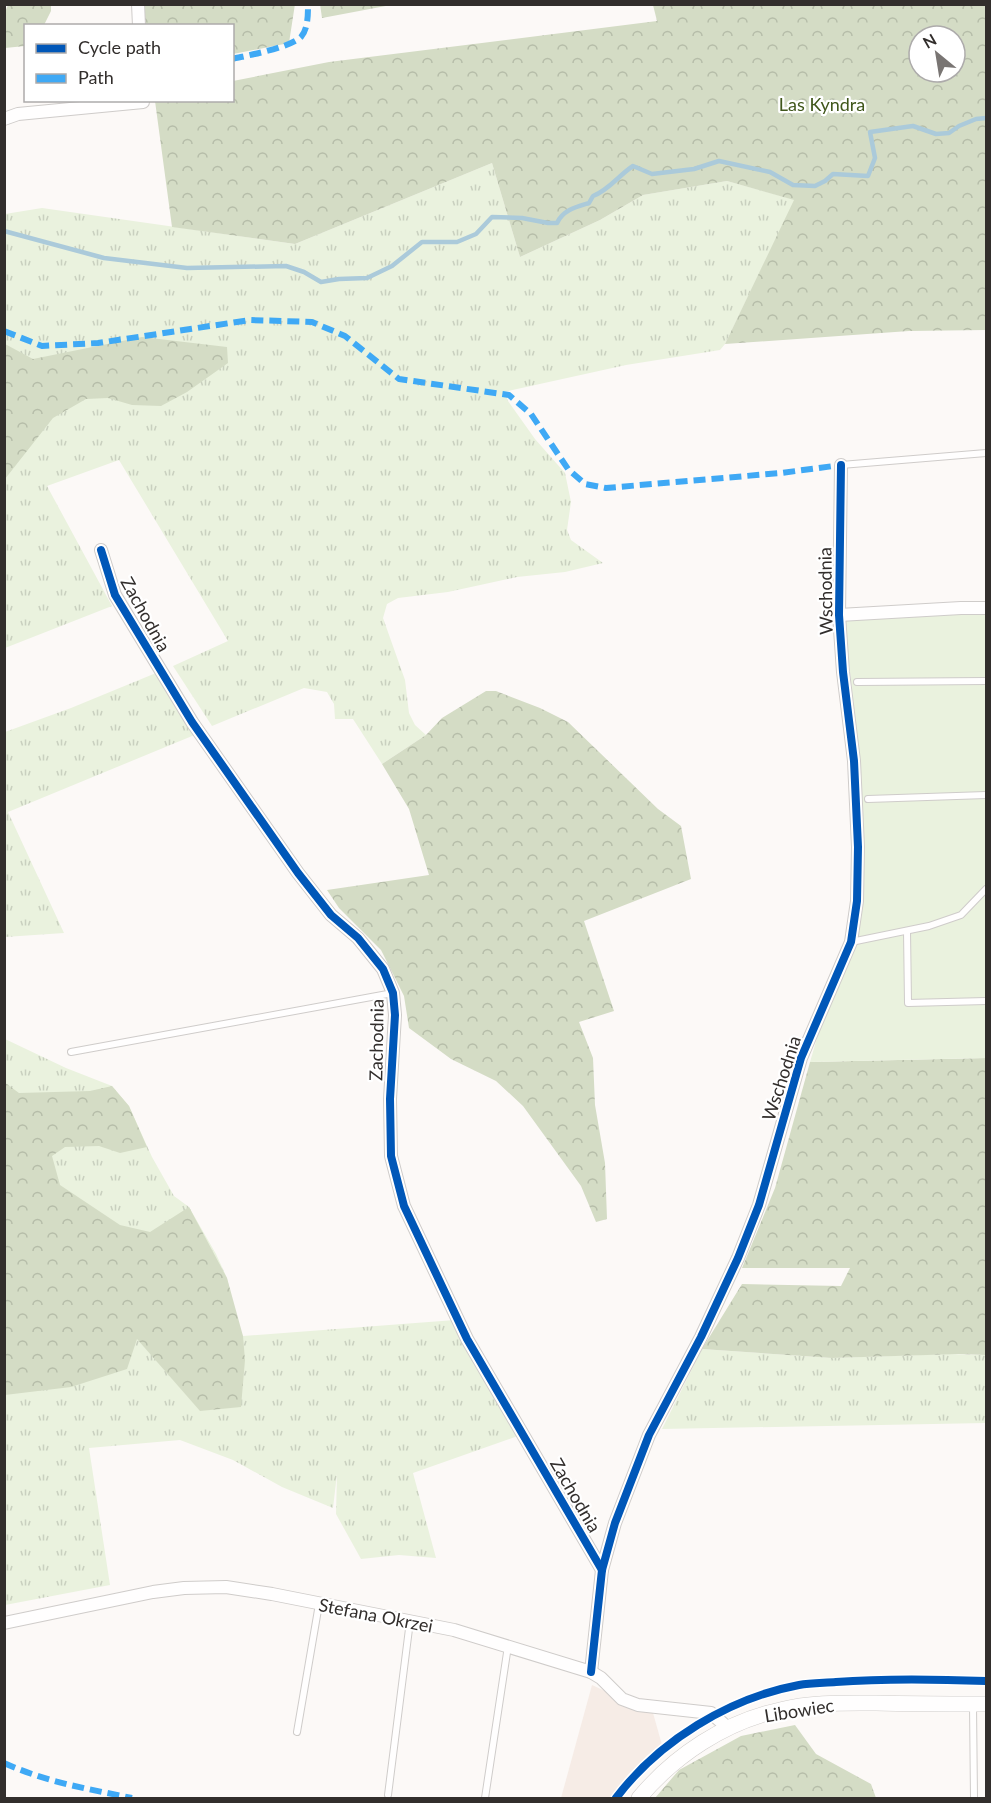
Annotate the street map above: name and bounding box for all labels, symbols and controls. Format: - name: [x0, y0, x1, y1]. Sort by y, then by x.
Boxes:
- legend: [24, 24, 234, 102]
- north arrow: [907, 24, 967, 84]
- text: N: [919, 29, 939, 52]
- text: Cycle path: [78, 36, 161, 58]
- text: Path: [78, 66, 114, 88]
- park label: Las Kyndra: [779, 93, 865, 115]
- street label: Wschodnia: [813, 547, 837, 635]
- street label: Zachodnia: [117, 573, 175, 655]
- street label: Zachodnia: [364, 999, 388, 1081]
- street label: Wschodnia: [757, 1033, 805, 1123]
- street label: Zachodnia: [546, 1454, 606, 1536]
- street label: Stefana Okrzei: [317, 1593, 435, 1637]
- street label: Libowiec: [763, 1694, 836, 1726]

